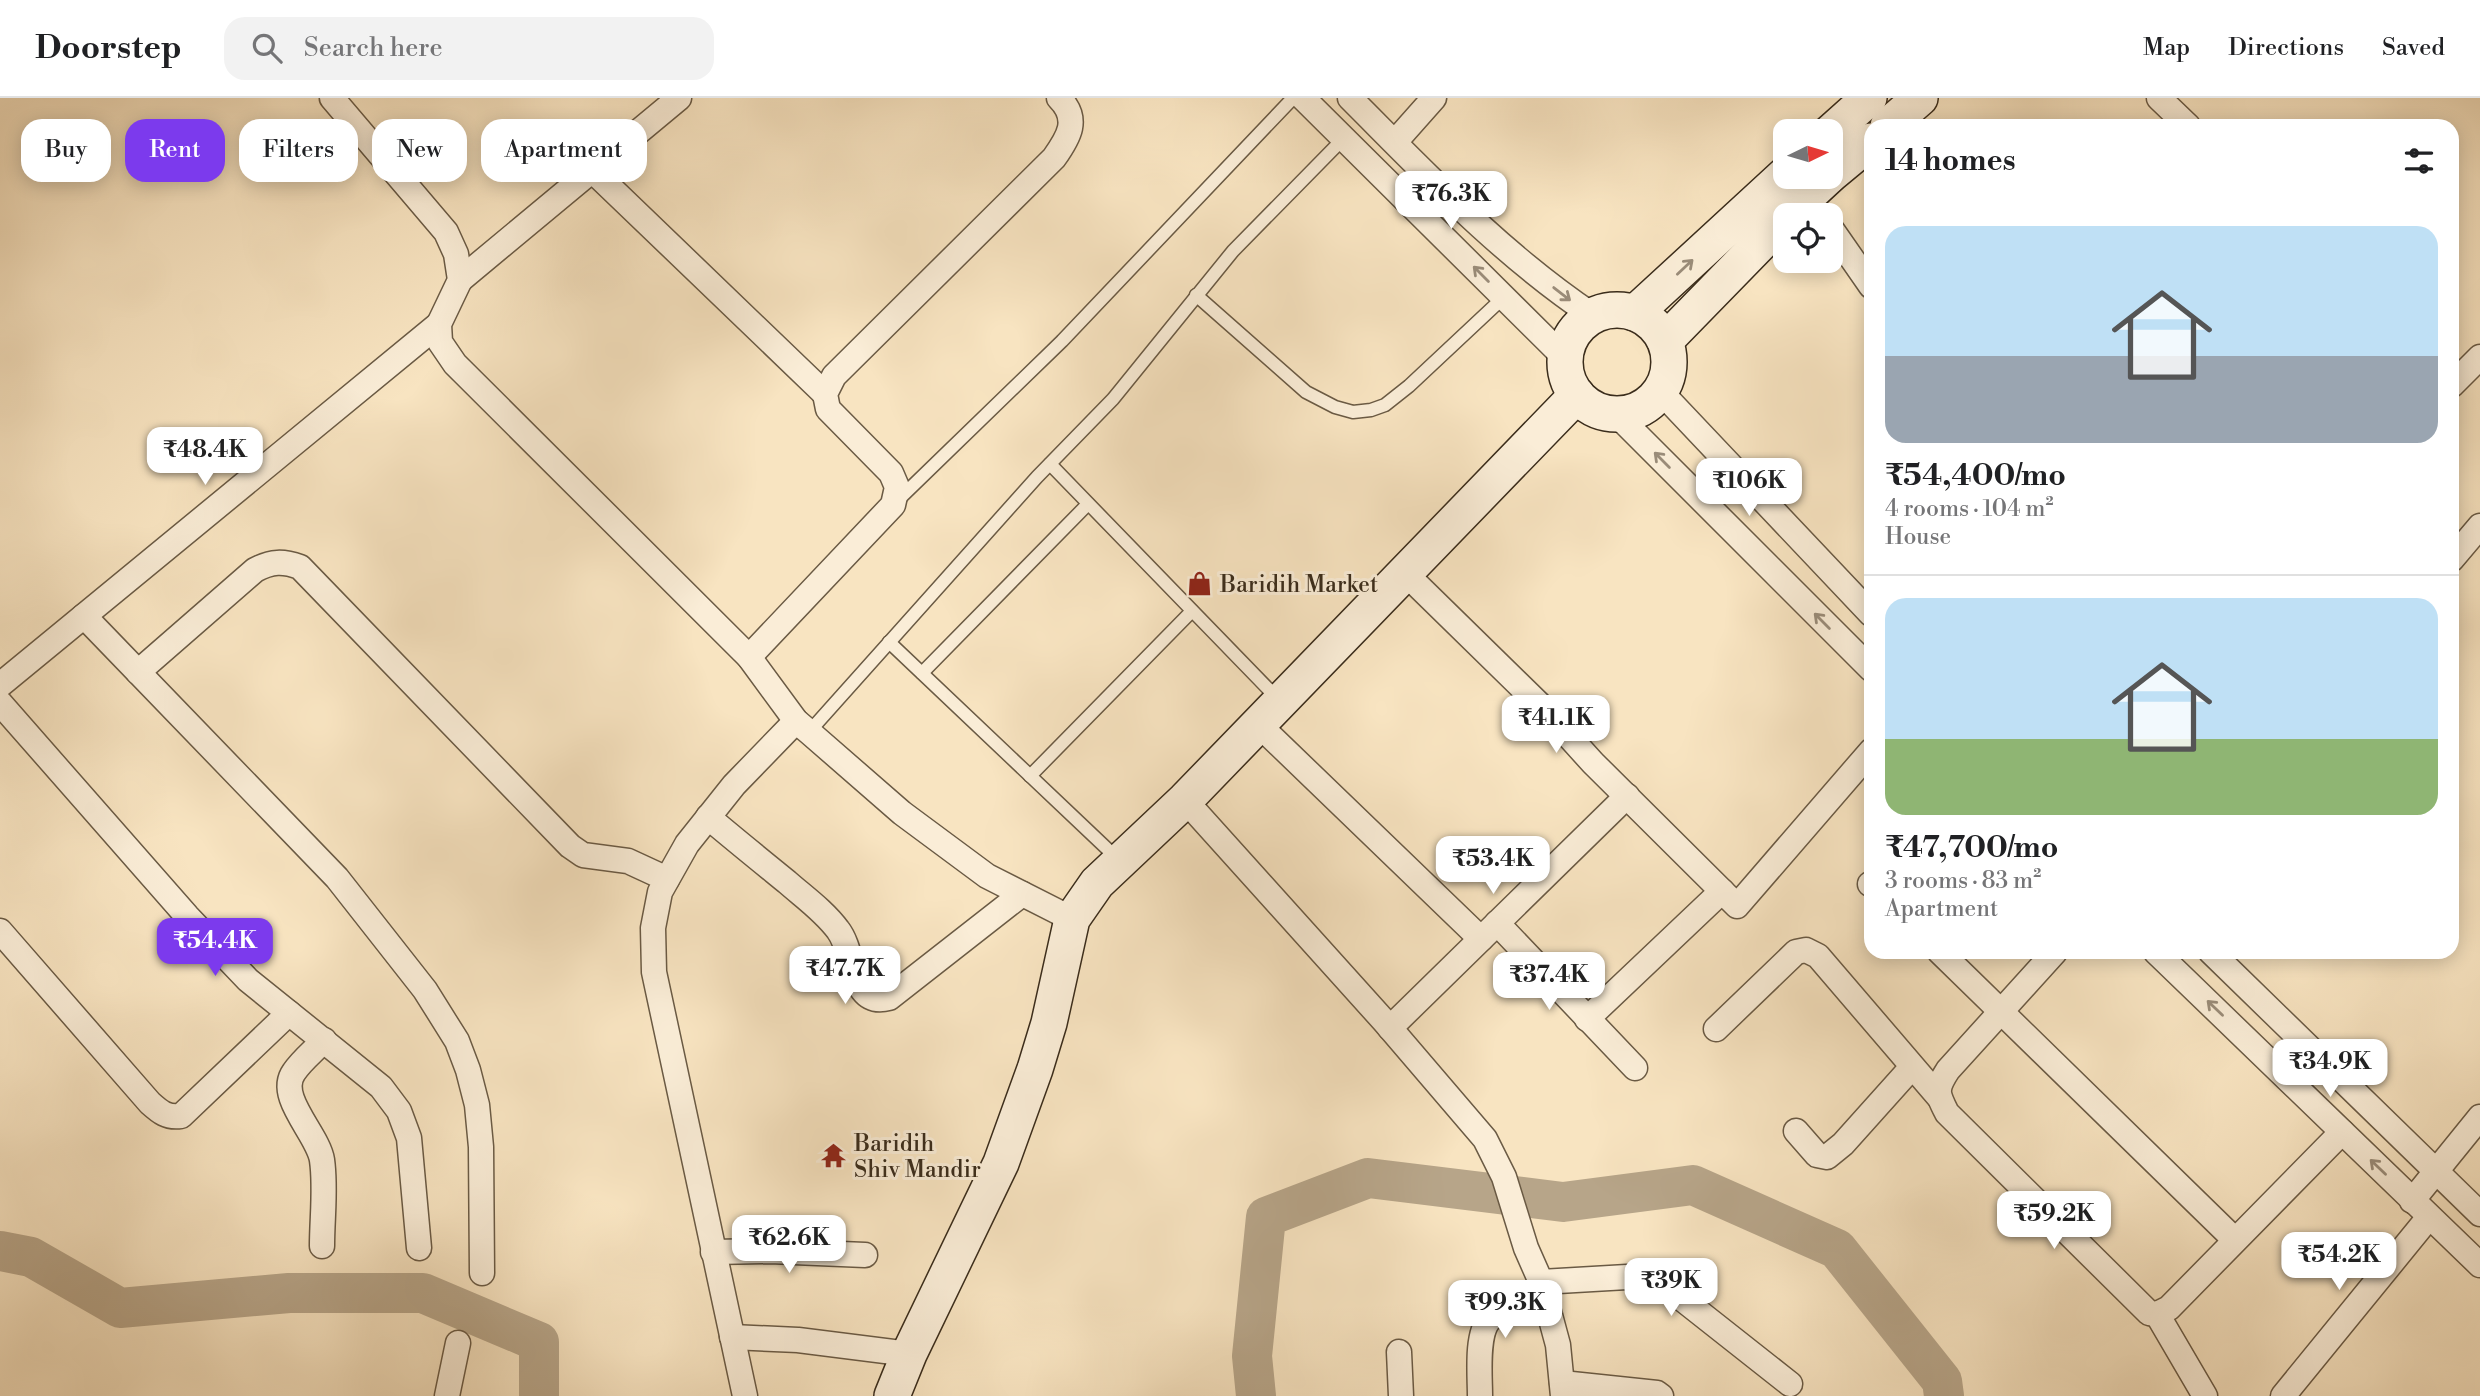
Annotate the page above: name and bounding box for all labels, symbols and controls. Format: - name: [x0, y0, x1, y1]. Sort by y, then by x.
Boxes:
- search box: [224, 17, 714, 80]
- text: Doorstep: [35, 28, 182, 69]
- icon: search: [248, 29, 286, 67]
- text: Search here: [304, 32, 443, 64]
- text: Map: [2143, 33, 2190, 63]
- text: Directions: [2228, 33, 2344, 63]
- text: Saved: [2382, 33, 2445, 63]
- chip: Buy: [21, 119, 111, 182]
- chip: Rent: [125, 119, 225, 182]
- chip: Filters: [239, 119, 358, 182]
- chip: New: [372, 119, 467, 182]
- chip: Apartment: [481, 119, 647, 182]
- north arrow: [1773, 119, 1843, 189]
- map controls: [1773, 119, 1843, 273]
- text: 14 homes: [1885, 142, 2016, 180]
- icon: filters: [2400, 142, 2438, 180]
- pin: ₹76.3K: [1394, 172, 1508, 231]
- text: ₹76.3K: [1411, 180, 1491, 208]
- button: locate: [1773, 203, 1843, 273]
- one-way arrow: [1676, 259, 1694, 275]
- one-way arrow: [1473, 266, 1490, 283]
- icon: home: [2099, 272, 2225, 398]
- one-way arrow: [1552, 286, 1571, 301]
- pin: ₹48.4K: [148, 428, 262, 487]
- text: ₹48.4K: [163, 436, 247, 464]
- one-way arrow: [1653, 452, 1670, 469]
- text: ₹54,400/mo: [1885, 457, 2066, 495]
- pin: ₹106K: [1700, 458, 1798, 518]
- text: ₹106K: [1712, 467, 1786, 495]
- text: 4 rooms · 104 m²: [1885, 495, 2054, 523]
- text: House: [1885, 523, 1951, 551]
- shop icon: Baridih Market: [1186, 570, 1214, 598]
- place label: Baridih Market: [1219, 571, 1378, 599]
- one-way arrow: [1814, 613, 1831, 630]
- icon: home: [2099, 644, 2225, 770]
- pin: ₹41.1K: [1499, 696, 1613, 755]
- text: ₹41.1K: [1518, 704, 1594, 732]
- text: ₹47,700/mo: [1885, 829, 2058, 867]
- pin: ₹53.4K: [1436, 836, 1550, 896]
- text: ₹53.4K: [1452, 845, 1534, 873]
- text: 3 rooms · 83 m²: [1885, 867, 2041, 895]
- text: Apartment: [1885, 895, 1998, 923]
- pin: ₹54.4K: [158, 918, 272, 978]
- text: ₹54.4K: [173, 927, 257, 955]
- pin: ₹47.7K: [788, 946, 902, 1006]
- pin: ₹37.4K: [1492, 953, 1606, 1012]
- text: ₹47.7K: [805, 955, 885, 983]
- text: ₹37.4K: [1509, 961, 1589, 989]
- one-way arrow: [2206, 1000, 2223, 1017]
- pin: ₹34.9K: [2273, 1040, 2387, 1099]
- text: ₹34.9K: [2289, 1048, 2371, 1076]
- place label: Baridih Shiv Mandir: [853, 1130, 981, 1184]
- temple icon: Baridih Shiv Mandir: [820, 1142, 848, 1170]
- one-way arrow: [2369, 1158, 2386, 1175]
- pin: ₹59.2K: [1997, 1192, 2111, 1251]
- text: ₹59.2K: [2013, 1200, 2095, 1228]
- pin: ₹62.6K: [732, 1216, 846, 1275]
- text: ₹62.6K: [748, 1224, 830, 1252]
- pin: ₹54.2K: [2282, 1232, 2396, 1292]
- text: ₹54.2K: [2297, 1241, 2381, 1269]
- pin: ₹39K: [1630, 1258, 1712, 1318]
- text: ₹39K: [1641, 1267, 1701, 1295]
- pin: ₹99.3K: [1448, 1280, 1562, 1340]
- text: ₹99.3K: [1464, 1289, 1546, 1317]

